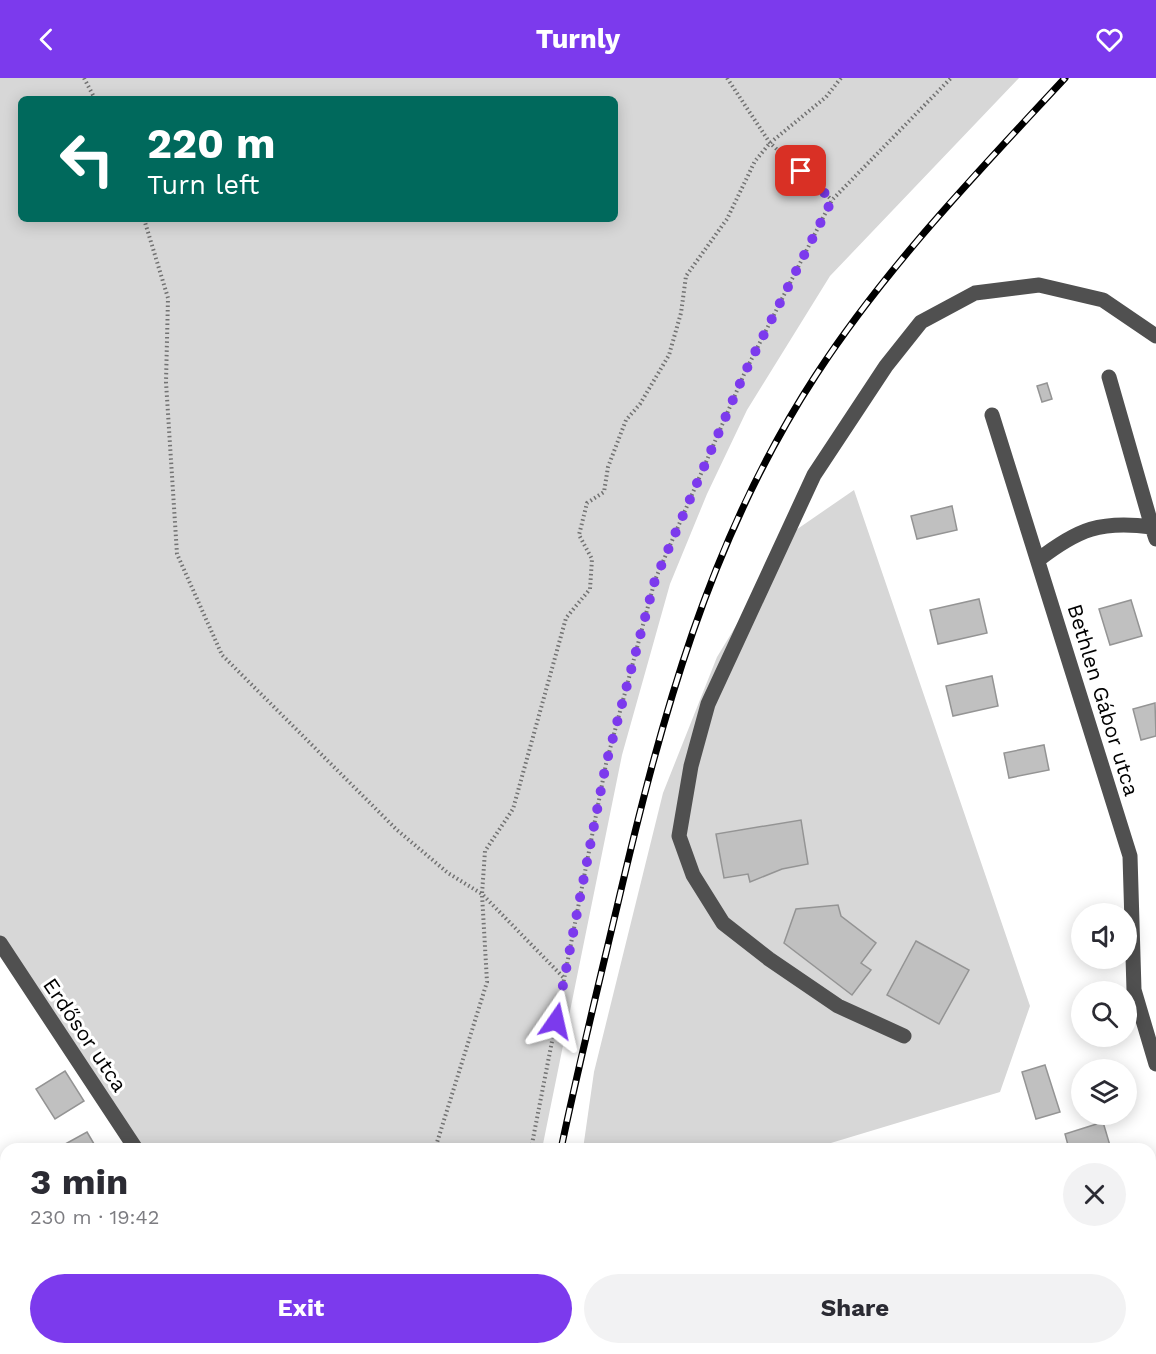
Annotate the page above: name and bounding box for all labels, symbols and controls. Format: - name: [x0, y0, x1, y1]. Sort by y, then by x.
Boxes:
- icon: back: [30, 23, 63, 56]
- text: Turnly: [536, 23, 620, 55]
- icon: heart: [1093, 23, 1126, 56]
- text: 220 m: [147, 119, 276, 168]
- icon: left: [48, 120, 126, 198]
- pin: [775, 145, 826, 196]
- icon: arrive: [784, 154, 817, 187]
- text: Turn left: [147, 169, 259, 201]
- street label: Bethlen Gábor utca: [1062, 601, 1145, 799]
- map controls: [1071, 903, 1137, 1125]
- button: sound: [1071, 903, 1137, 969]
- street label: Erdősor utca: [38, 973, 133, 1096]
- button: search: [1071, 981, 1137, 1047]
- position arrow: [524, 989, 588, 1053]
- button: layers: [1071, 1059, 1137, 1125]
- text: 3 min: [30, 1161, 128, 1203]
- button: close: [1063, 1163, 1126, 1226]
- text: 230 m · 19:42: [30, 1205, 159, 1229]
- button: Exit: [30, 1274, 572, 1343]
- button: Share: [584, 1274, 1126, 1343]

